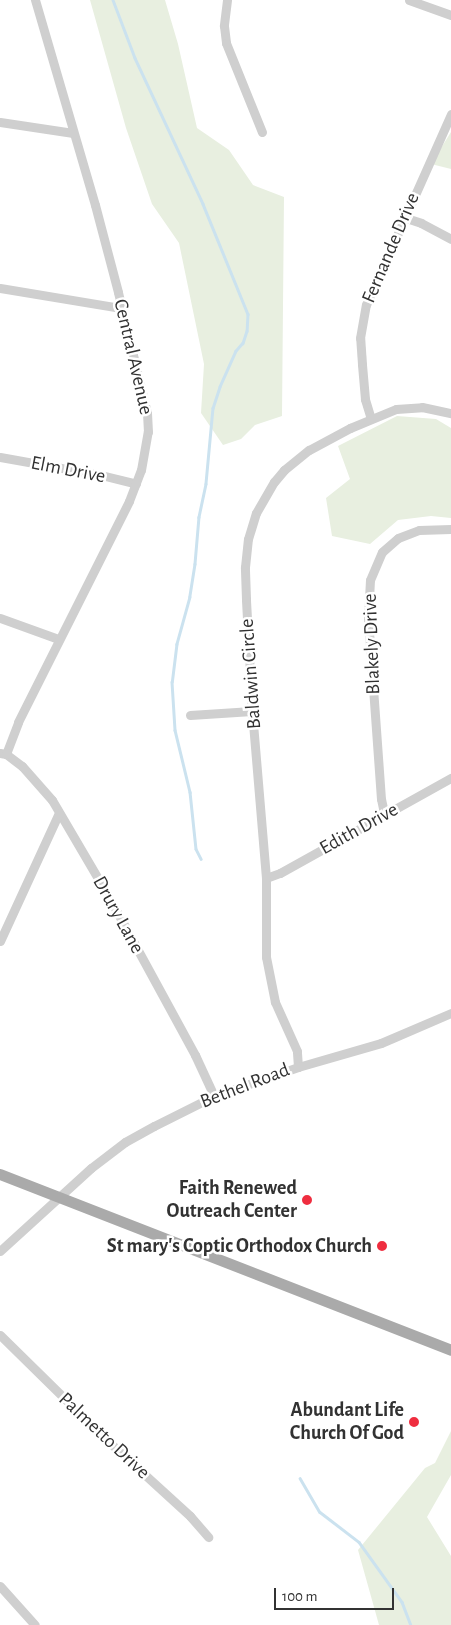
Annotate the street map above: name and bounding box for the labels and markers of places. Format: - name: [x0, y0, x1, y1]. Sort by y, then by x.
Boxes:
- place label: Faith Renewed Outreach Center: [167, 1176, 297, 1223]
- marker: Faith Renewed Outreach Center: [301, 1194, 313, 1206]
- place label: St mary's Coptic Orthodox Church: [107, 1234, 372, 1258]
- marker: St mary's Coptic Orthodox Church: [376, 1240, 388, 1252]
- place label: Abundant Life Church Of God: [290, 1398, 404, 1445]
- marker: Abundant Life Church Of God: [408, 1416, 420, 1428]

